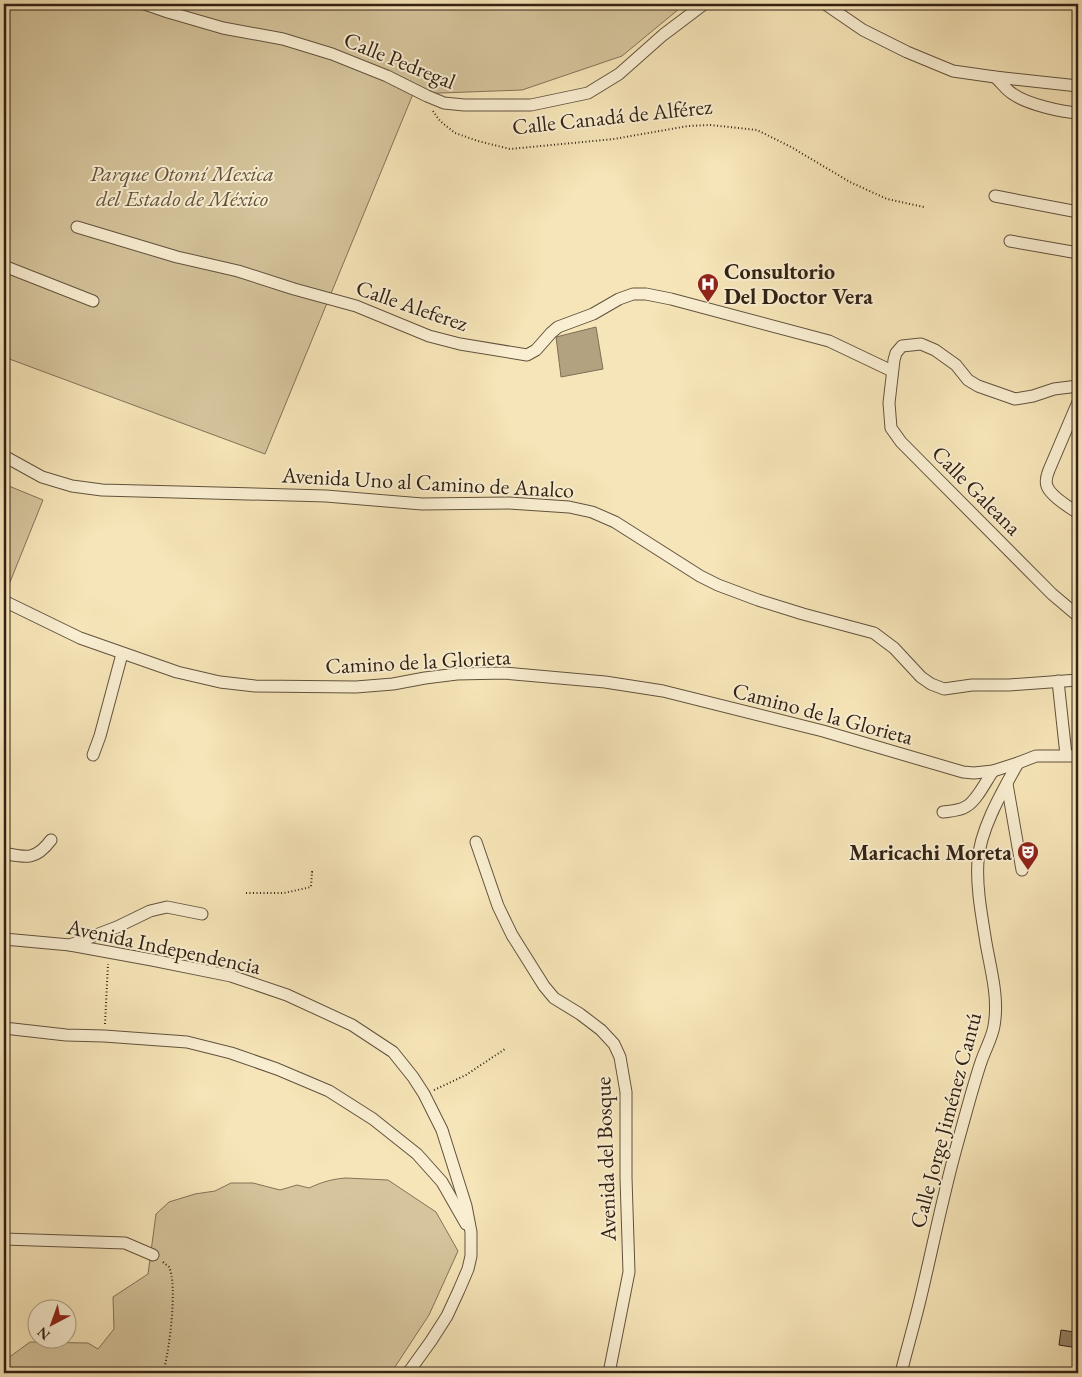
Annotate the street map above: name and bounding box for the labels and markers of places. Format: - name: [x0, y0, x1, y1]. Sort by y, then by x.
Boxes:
- place label: Consultorio Del Doctor Vera: [724, 257, 873, 311]
- hospital icon: Consultorio Del Doctor Vera: [696, 272, 720, 303]
- place label: Maricachi Moreta: [849, 838, 1012, 867]
- theatre icon: Maricachi Moreta: [1016, 840, 1040, 871]

